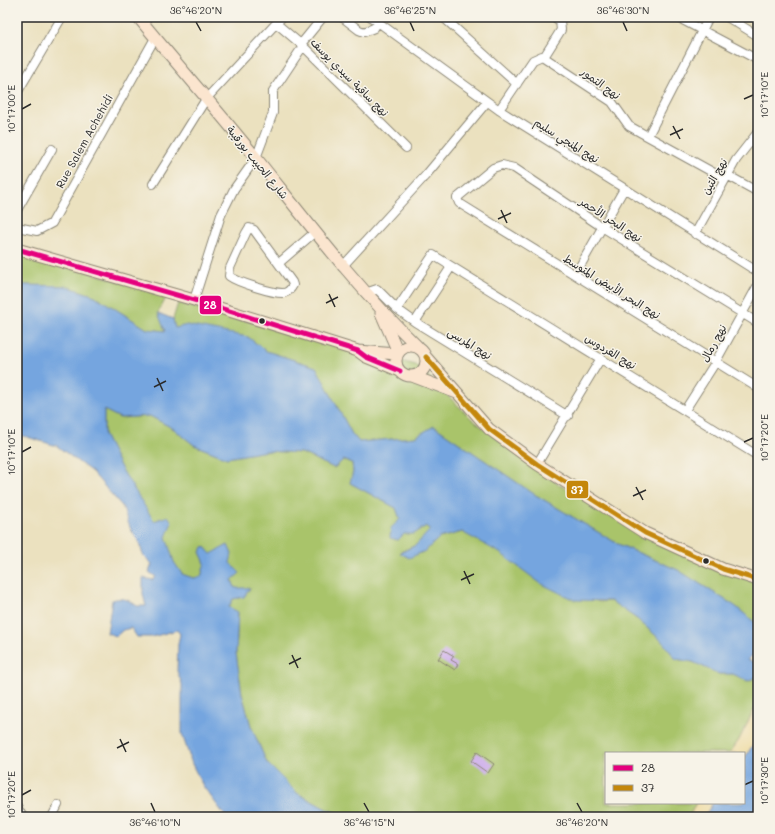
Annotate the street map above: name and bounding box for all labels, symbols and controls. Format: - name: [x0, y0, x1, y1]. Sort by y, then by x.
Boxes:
- text: 36°46'20"N: [170, 3, 222, 17]
- text: 36°46'25"N: [384, 3, 436, 17]
- text: 36°46'30"N: [597, 3, 649, 17]
- street label: نهج ساقية سيدي يوسف: [306, 35, 392, 121]
- street label: نهج التمور: [577, 63, 624, 103]
- text: 10°17'10"E: [757, 71, 771, 118]
- text: 10°17'00"E: [4, 85, 18, 133]
- street label: Rue Salem Achehidi: [52, 91, 116, 191]
- street label: نهج المنجي سليم: [530, 114, 602, 169]
- street label: شارع الحبيب بورقيبة: [222, 122, 292, 203]
- street label: نهج التين: [698, 155, 731, 197]
- street label: نهج البحر الأحمر: [575, 193, 645, 246]
- street label: نهج البحر الأبيض المتوسط: [560, 250, 663, 323]
- line badge: 28: [199, 295, 222, 315]
- text: 28: [204, 297, 217, 312]
- unlabelled marker: [257, 316, 267, 326]
- street label: نهج رمال: [697, 321, 730, 365]
- street label: نهج المرسى: [445, 324, 495, 363]
- street label: نهج الفردوس: [582, 330, 640, 373]
- text: 10°17'20"E: [757, 414, 771, 462]
- text: 10°17'10"E: [4, 428, 18, 475]
- line badge: 37: [566, 480, 589, 499]
- text: 37: [571, 482, 583, 497]
- unlabelled marker: [701, 556, 711, 566]
- legend: [605, 752, 745, 804]
- text: 10°17'30"E: [757, 757, 771, 805]
- text: 28: [641, 759, 655, 775]
- text: 10°17'20"E: [4, 771, 18, 819]
- text: 37: [641, 779, 655, 795]
- text: 36°46'10"N: [129, 815, 181, 829]
- text: 36°46'15"N: [343, 815, 395, 829]
- text: 36°46'20"N: [556, 815, 608, 829]

